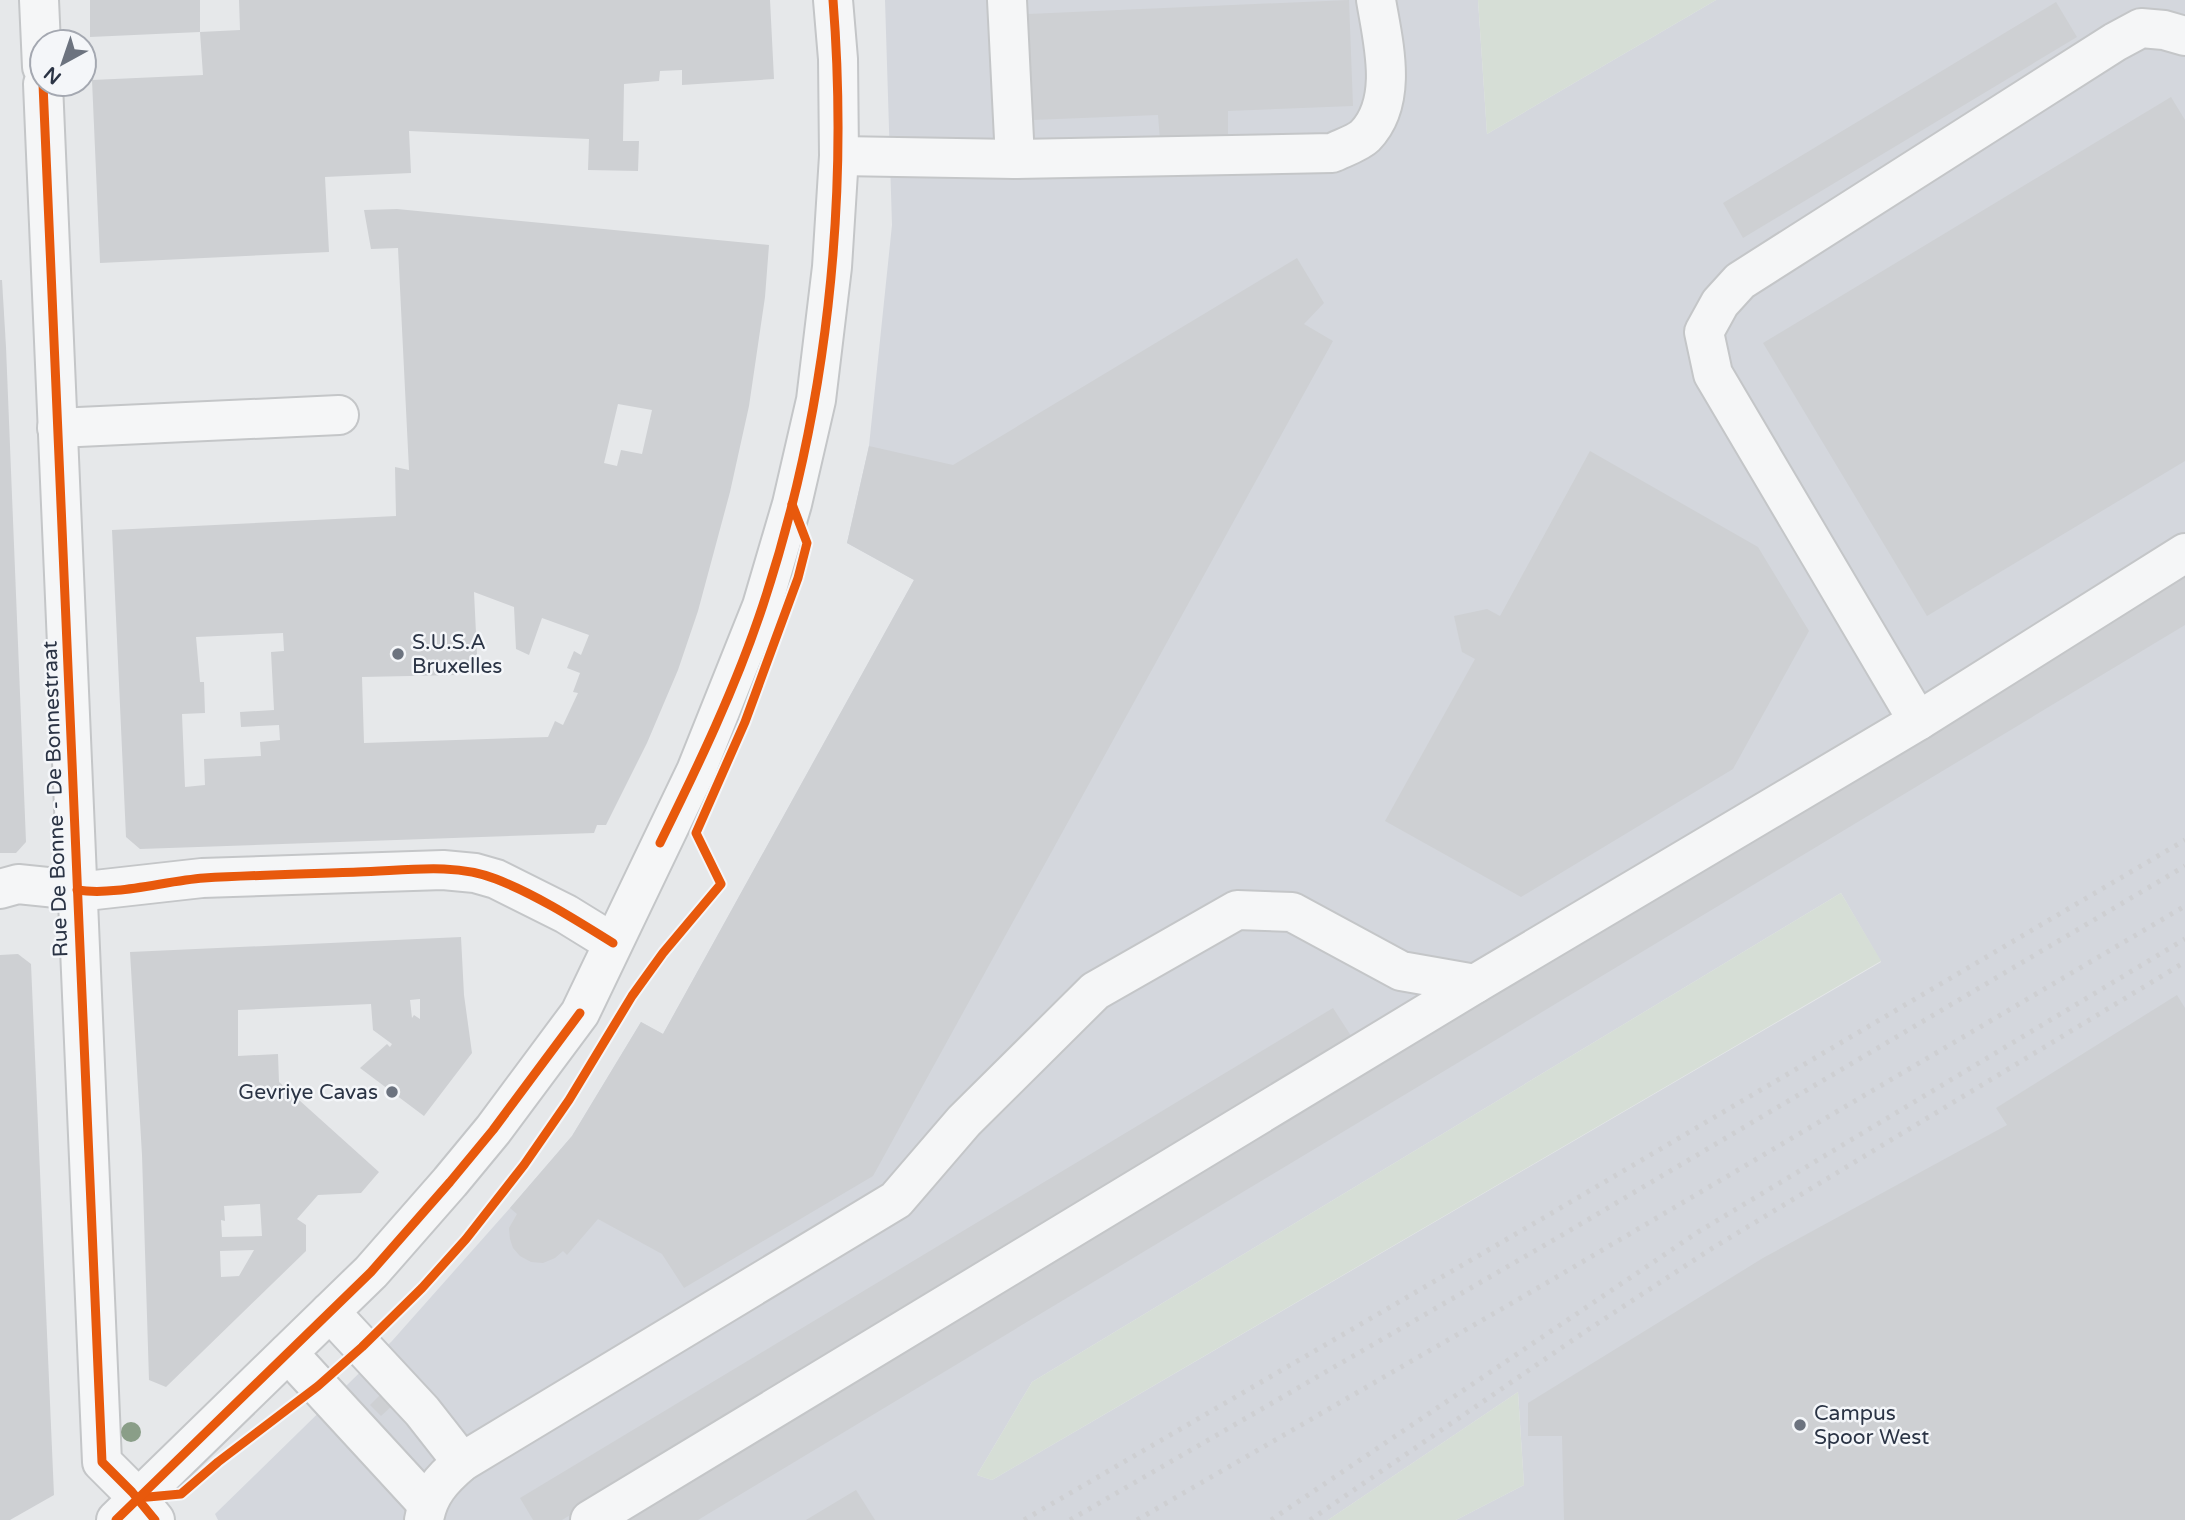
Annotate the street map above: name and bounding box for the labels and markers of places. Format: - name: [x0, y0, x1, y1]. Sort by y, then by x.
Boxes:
- place label: S.U.S.A Bruxelles: [412, 630, 502, 679]
- marker: S.U.S.A Bruxelles: [390, 646, 406, 662]
- place label: Gevriye Cavas: [238, 1080, 378, 1105]
- marker: Gevriye Cavas: [384, 1084, 400, 1100]
- place label: Campus Spoor West: [1814, 1401, 1929, 1450]
- marker: Campus Spoor West: [1792, 1417, 1808, 1433]

